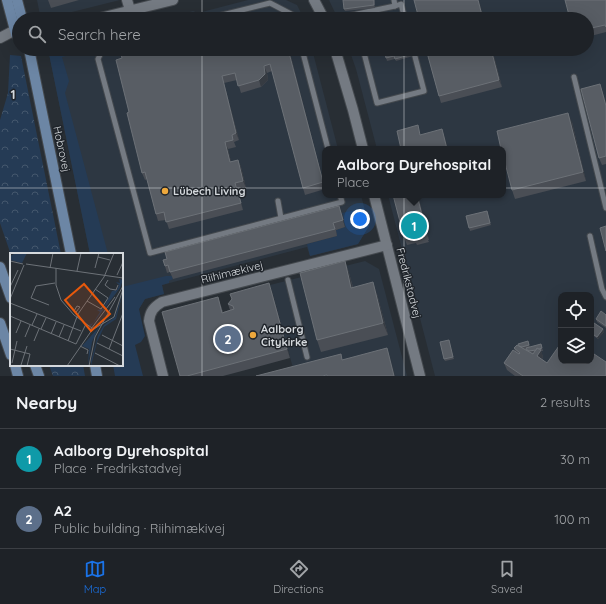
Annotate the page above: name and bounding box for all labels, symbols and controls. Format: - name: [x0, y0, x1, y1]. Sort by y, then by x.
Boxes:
- search box: [12, 12, 594, 56]
- icon: search: [26, 23, 48, 45]
- text: Search here: [58, 25, 141, 44]
- text: 1: [10, 86, 16, 102]
- street label: Hobrovej: [50, 125, 74, 173]
- popup: [322, 146, 506, 198]
- text: Aalborg Dyrehospital: [337, 155, 491, 174]
- text: Place: [337, 174, 369, 190]
- place label: Lübech Living: [173, 184, 245, 198]
- marker: Lübech Living: [160, 186, 170, 196]
- your location: [350, 209, 370, 229]
- pin: 1: [401, 211, 427, 241]
- street label: Fredrikstadvej: [393, 246, 425, 320]
- inset map: [10, 253, 123, 366]
- street label: Riihimækivej: [199, 257, 265, 287]
- map controls: [558, 292, 594, 364]
- button: locate: [558, 292, 594, 328]
- place label: Aalborg Citykirke: [261, 322, 308, 349]
- pin: 2: [215, 324, 241, 354]
- button: layers: [558, 328, 594, 364]
- marker: Aalborg Citykirke: [248, 330, 258, 340]
- text: Nearby: [16, 392, 77, 413]
- text: 2 results: [540, 394, 590, 410]
- text: Aalborg Dyrehospital: [54, 441, 209, 460]
- text: 1: [26, 451, 32, 467]
- text: 30 m: [560, 451, 590, 467]
- text: Place · Fredrikstadvej: [54, 460, 182, 476]
- text: A2: [54, 501, 72, 520]
- text: 2: [25, 511, 33, 527]
- text: 100 m: [554, 511, 590, 527]
- text: Public building · Riihimækivej: [54, 520, 225, 536]
- tab: Map: [84, 558, 106, 596]
- tab: Directions: [273, 558, 324, 596]
- tab: Saved: [491, 558, 522, 596]

